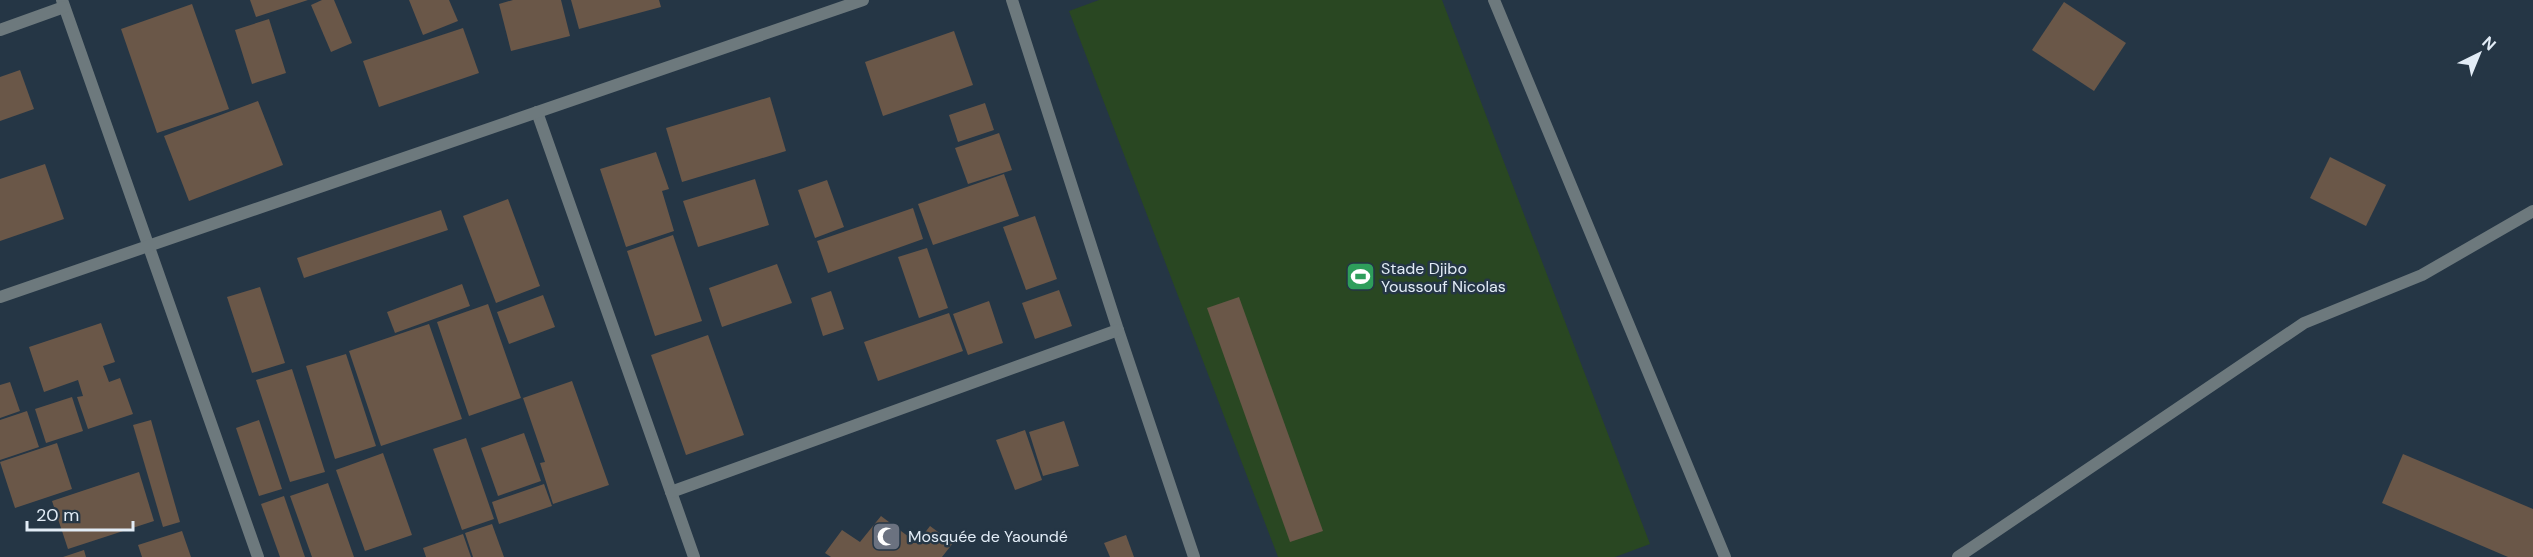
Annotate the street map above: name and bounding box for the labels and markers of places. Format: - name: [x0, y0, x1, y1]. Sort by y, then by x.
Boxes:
- place label: Stade Djibo Youssouf Nicolas: [1381, 258, 1506, 297]
- sports icon: Stade Djibo Youssouf Nicolas: [1344, 261, 1376, 293]
- mosque icon: Mosquée de Yaoundé: [871, 520, 903, 552]
- place label: Mosquée de Yaoundé: [908, 526, 1068, 547]

